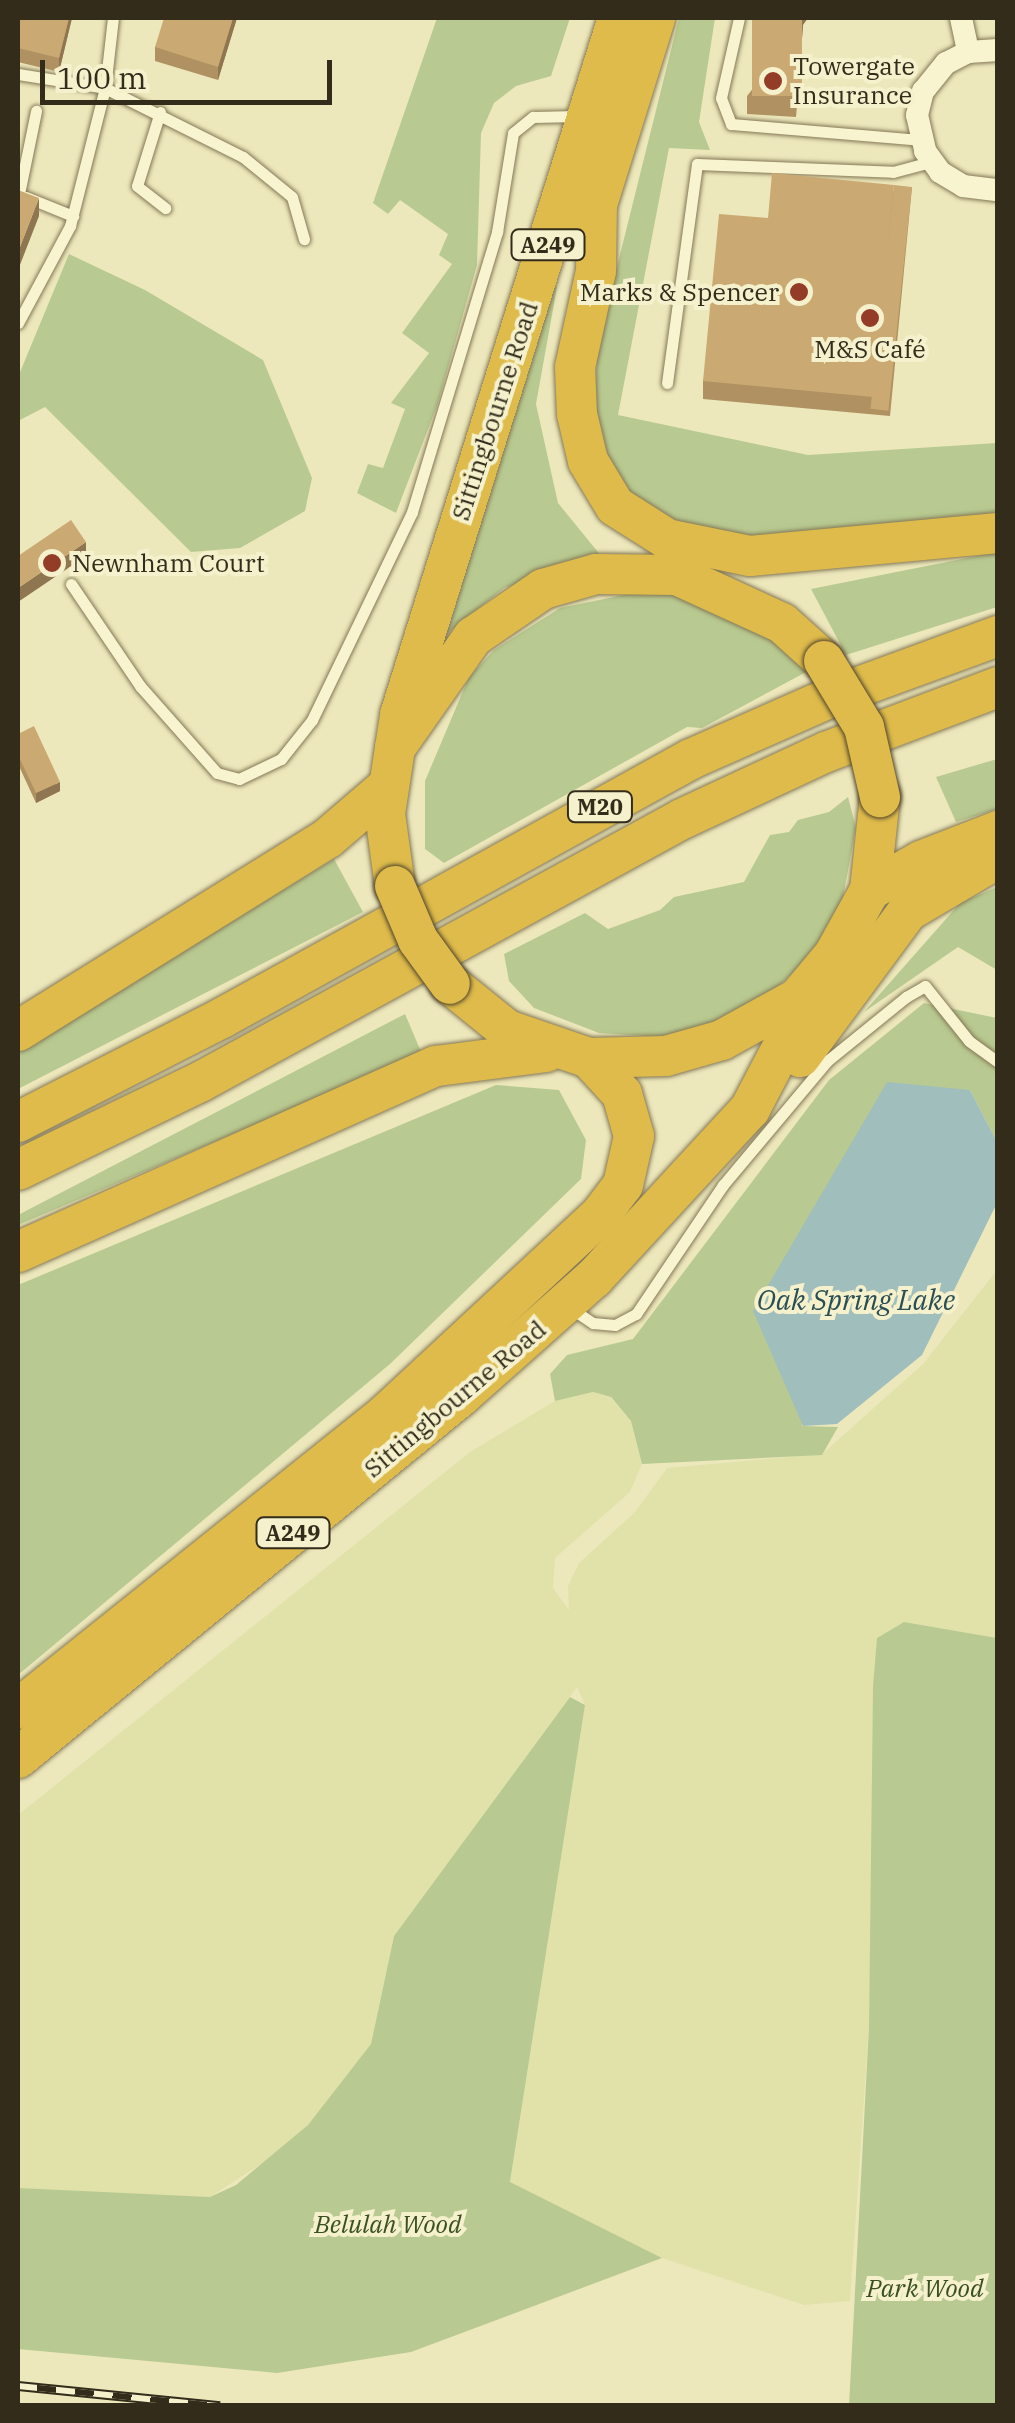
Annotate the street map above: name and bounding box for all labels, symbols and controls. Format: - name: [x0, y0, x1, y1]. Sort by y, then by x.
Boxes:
- scale bar: [45, 40, 338, 102]
- place label: Towergate Insurance: [793, 52, 915, 111]
- text: 100 m: [57, 58, 147, 97]
- marker: Towergate Insurance: [762, 70, 784, 92]
- road number: A249: [510, 228, 586, 262]
- place label: Marks & Spencer: [580, 277, 779, 307]
- marker: Marks & Spencer: [788, 281, 810, 303]
- street label: Sittingbourne Road: [445, 298, 545, 524]
- marker: M&S Café: [859, 307, 881, 329]
- place label: M&S Café: [814, 334, 926, 364]
- place label: Newnham Court: [72, 548, 265, 578]
- marker: Newnham Court: [41, 552, 63, 574]
- road number: M20: [565, 790, 635, 824]
- water label: Oak Spring Lake: [757, 1283, 955, 1317]
- street label: Sittingbourne Road: [358, 1314, 552, 1484]
- road number: A249: [256, 1516, 330, 1550]
- park label: Belulah Wood: [314, 2209, 462, 2239]
- park label: Park Wood: [866, 2273, 984, 2303]

